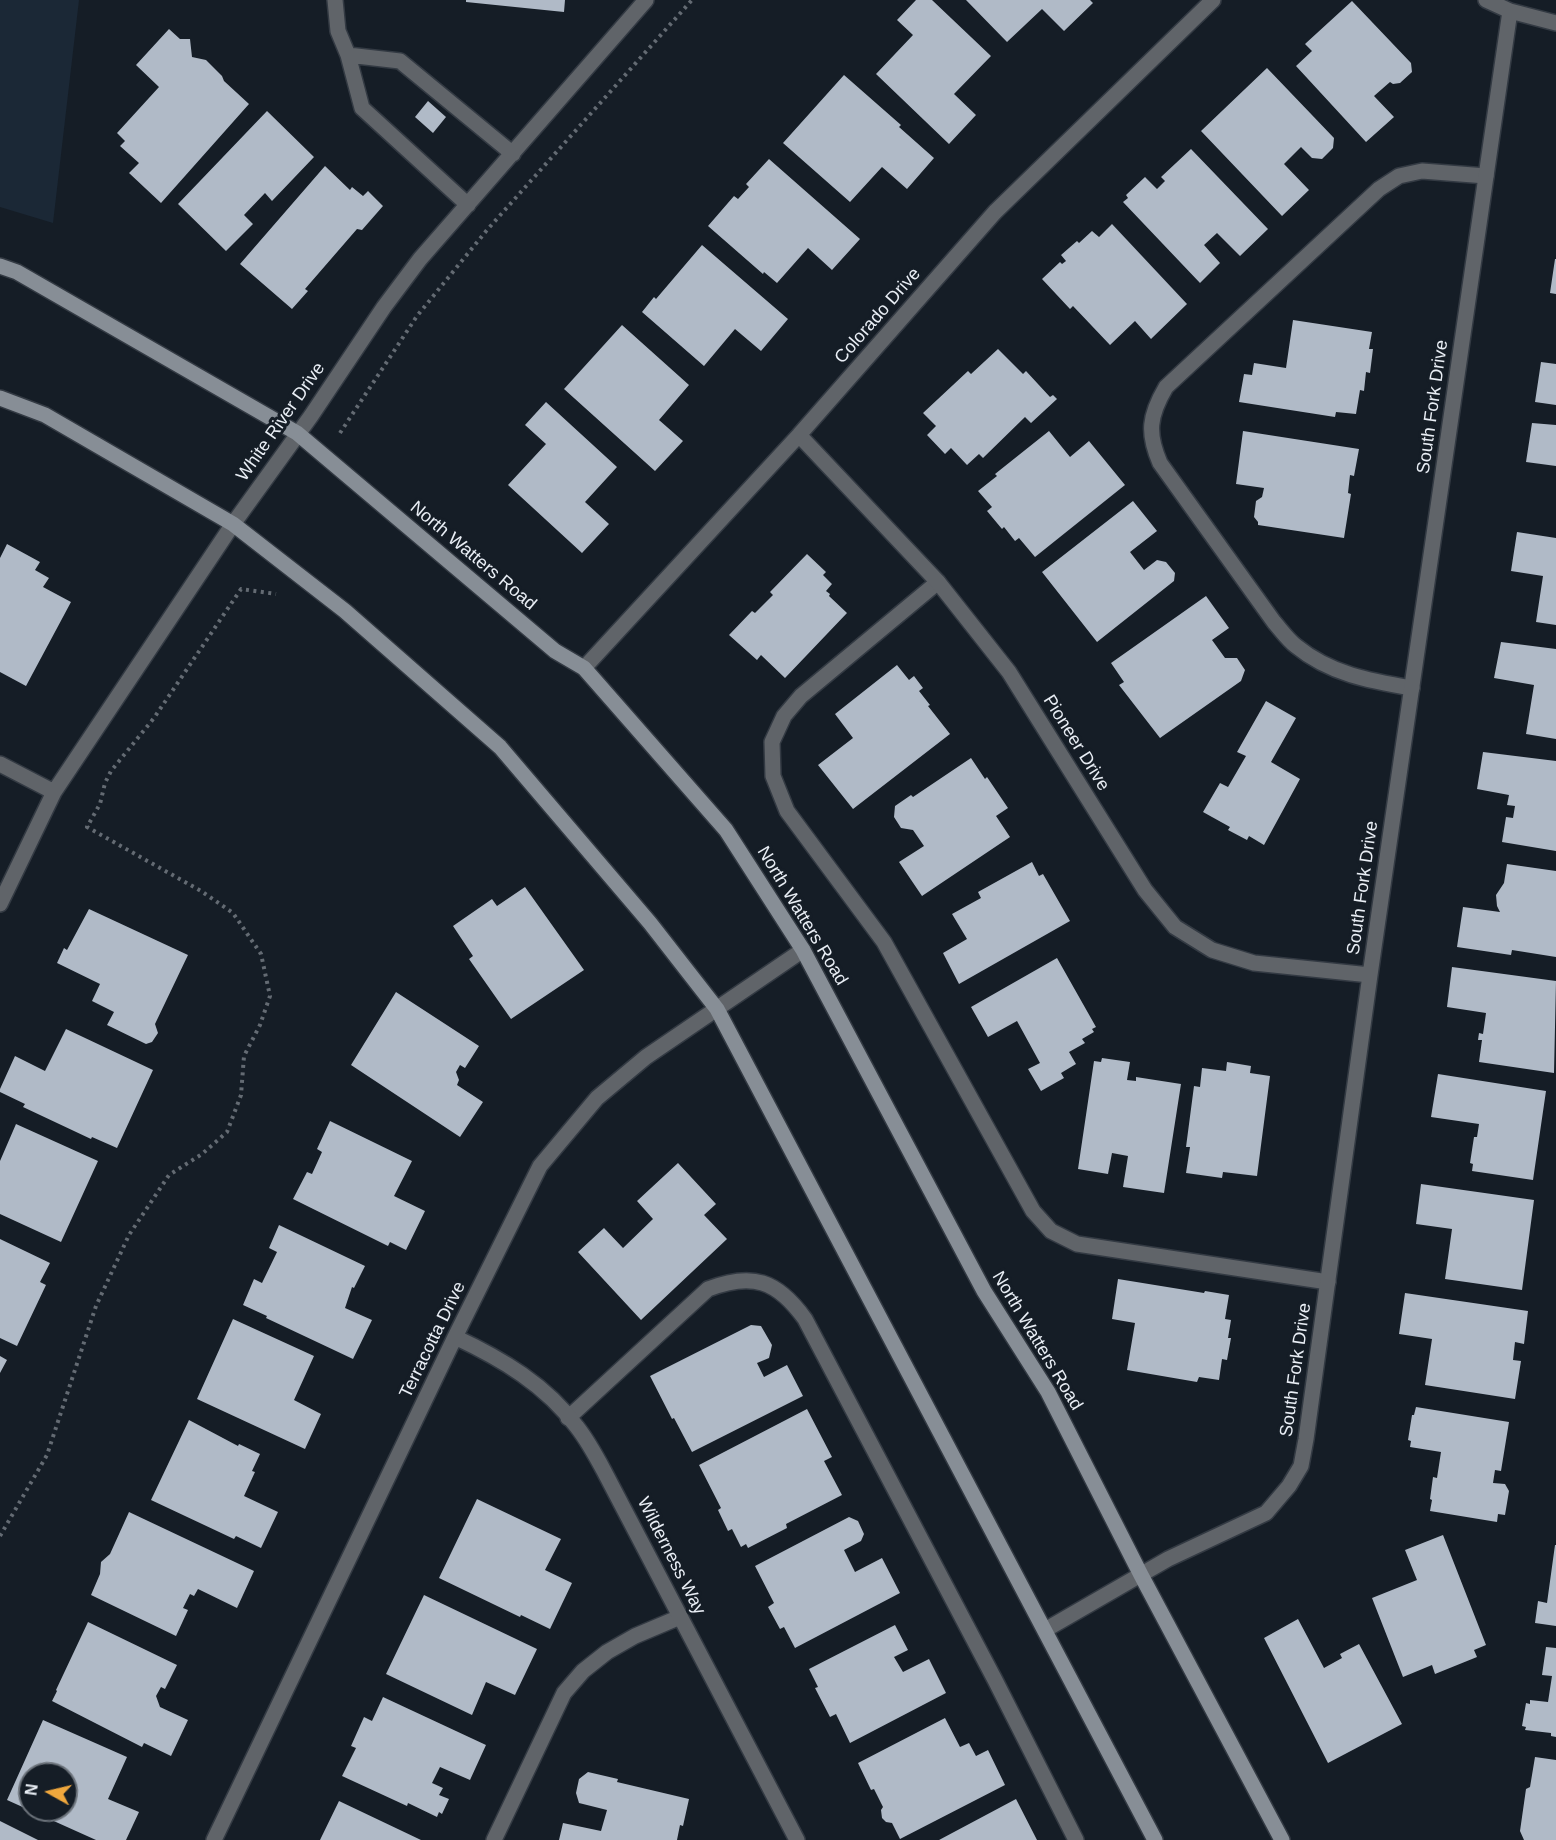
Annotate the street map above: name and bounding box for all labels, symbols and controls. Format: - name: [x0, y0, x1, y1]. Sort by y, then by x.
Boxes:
- street label: Colorado Drive: [830, 264, 926, 368]
- street label: South Fork Drive: [1413, 339, 1453, 475]
- street label: White River Drive: [232, 358, 330, 486]
- street label: North Watters Road: [405, 497, 541, 615]
- street label: Pioneer Drive: [1038, 691, 1114, 795]
- street label: South Fork Drive: [1343, 820, 1383, 956]
- street label: North Watters Road: [752, 843, 852, 989]
- street label: North Watters Road: [987, 1268, 1087, 1414]
- street label: Terracotta Drive: [395, 1278, 471, 1402]
- street label: South Fork Drive: [1276, 1302, 1316, 1438]
- street label: Wilderness Way: [632, 1493, 710, 1619]
- north arrow: [18, 1762, 78, 1822]
- text: N: [22, 1783, 41, 1797]

